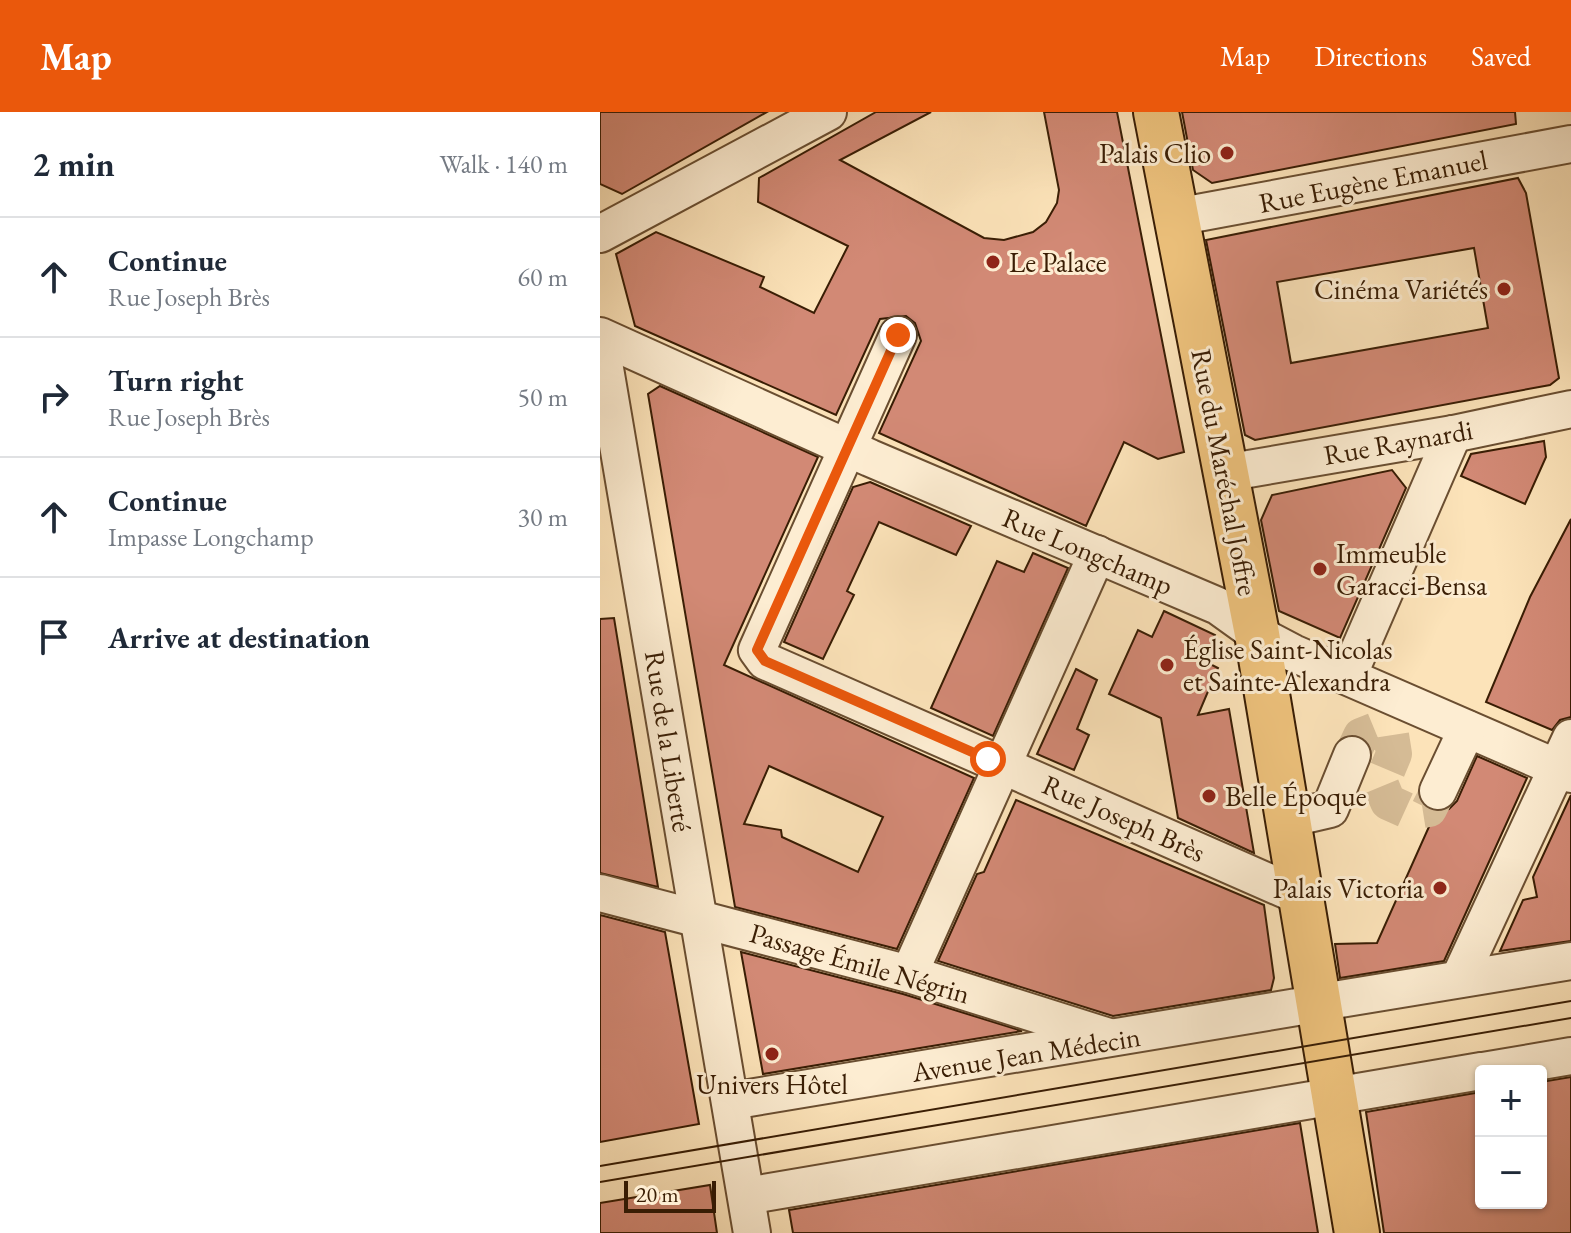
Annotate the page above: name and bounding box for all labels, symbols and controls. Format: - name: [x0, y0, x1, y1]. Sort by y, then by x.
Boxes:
- text: Map: [40, 32, 112, 81]
- text: Map: [1220, 38, 1270, 74]
- text: Directions: [1314, 38, 1427, 74]
- text: Saved: [1471, 38, 1531, 74]
- place label: Palais Clio: [1099, 135, 1211, 171]
- street label: Rue Eugène Emanuel: [1256, 141, 1491, 221]
- text: 2 min: [32, 142, 115, 186]
- marker: Palais Clio: [1218, 144, 1236, 162]
- text: Walk · 140 m: [440, 147, 568, 181]
- text: Continue: [108, 241, 227, 280]
- place label: Le Palace: [1009, 244, 1107, 280]
- marker: Le Palace: [984, 253, 1002, 271]
- icon: ahead: [32, 255, 76, 299]
- text: 60 m: [518, 260, 568, 294]
- place label: Cinéma Variétés: [1314, 271, 1488, 307]
- text: Rue Joseph Brès: [108, 280, 270, 314]
- marker: Cinéma Variétés: [1495, 280, 1513, 298]
- route end: [880, 317, 916, 353]
- street label: Rue du Maréchal Joffre: [1183, 346, 1267, 599]
- text: Turn right: [108, 361, 244, 400]
- icon: right: [32, 375, 76, 419]
- text: 50 m: [518, 380, 568, 414]
- text: Rue Joseph Brès: [108, 400, 270, 434]
- street label: Rue Raynardi: [1321, 411, 1475, 473]
- text: Continue: [108, 481, 227, 520]
- icon: ahead: [32, 495, 76, 539]
- street label: Rue Longchamp: [997, 499, 1179, 603]
- text: 30 m: [518, 500, 568, 534]
- text: Impasse Longchamp: [108, 520, 314, 554]
- place label: Immeuble Garacci-Bensa: [1336, 535, 1488, 603]
- marker: Immeuble Garacci-Bensa: [1311, 560, 1329, 578]
- icon: arrive: [32, 615, 76, 659]
- text: Arrive at destination: [108, 618, 370, 657]
- place label: Église Saint-Nicolas et Sainte-Alexandra: [1183, 631, 1393, 699]
- street label: Rue de la Liberté: [637, 648, 701, 834]
- marker: Église Saint-Nicolas et Sainte-Alexandra: [1158, 656, 1176, 674]
- route start: [970, 741, 1006, 777]
- street label: Rue Joseph Brès: [1037, 766, 1211, 870]
- place label: Belle Époque: [1225, 778, 1367, 814]
- marker: Belle Époque: [1200, 787, 1218, 805]
- place label: Palais Victoria: [1273, 870, 1425, 906]
- marker: Palais Victoria: [1431, 879, 1449, 897]
- street label: Passage Émile Négrin: [746, 914, 974, 1012]
- street label: Avenue Jean Médecin: [908, 1018, 1143, 1090]
- marker: Univers Hôtel: [763, 1045, 781, 1063]
- map controls: [1475, 1065, 1547, 1209]
- button: +: [1475, 1065, 1547, 1137]
- place label: Univers Hôtel: [696, 1066, 848, 1102]
- button: −: [1475, 1137, 1547, 1209]
- scale bar: [624, 1177, 716, 1213]
- text: 20 m: [636, 1180, 679, 1209]

